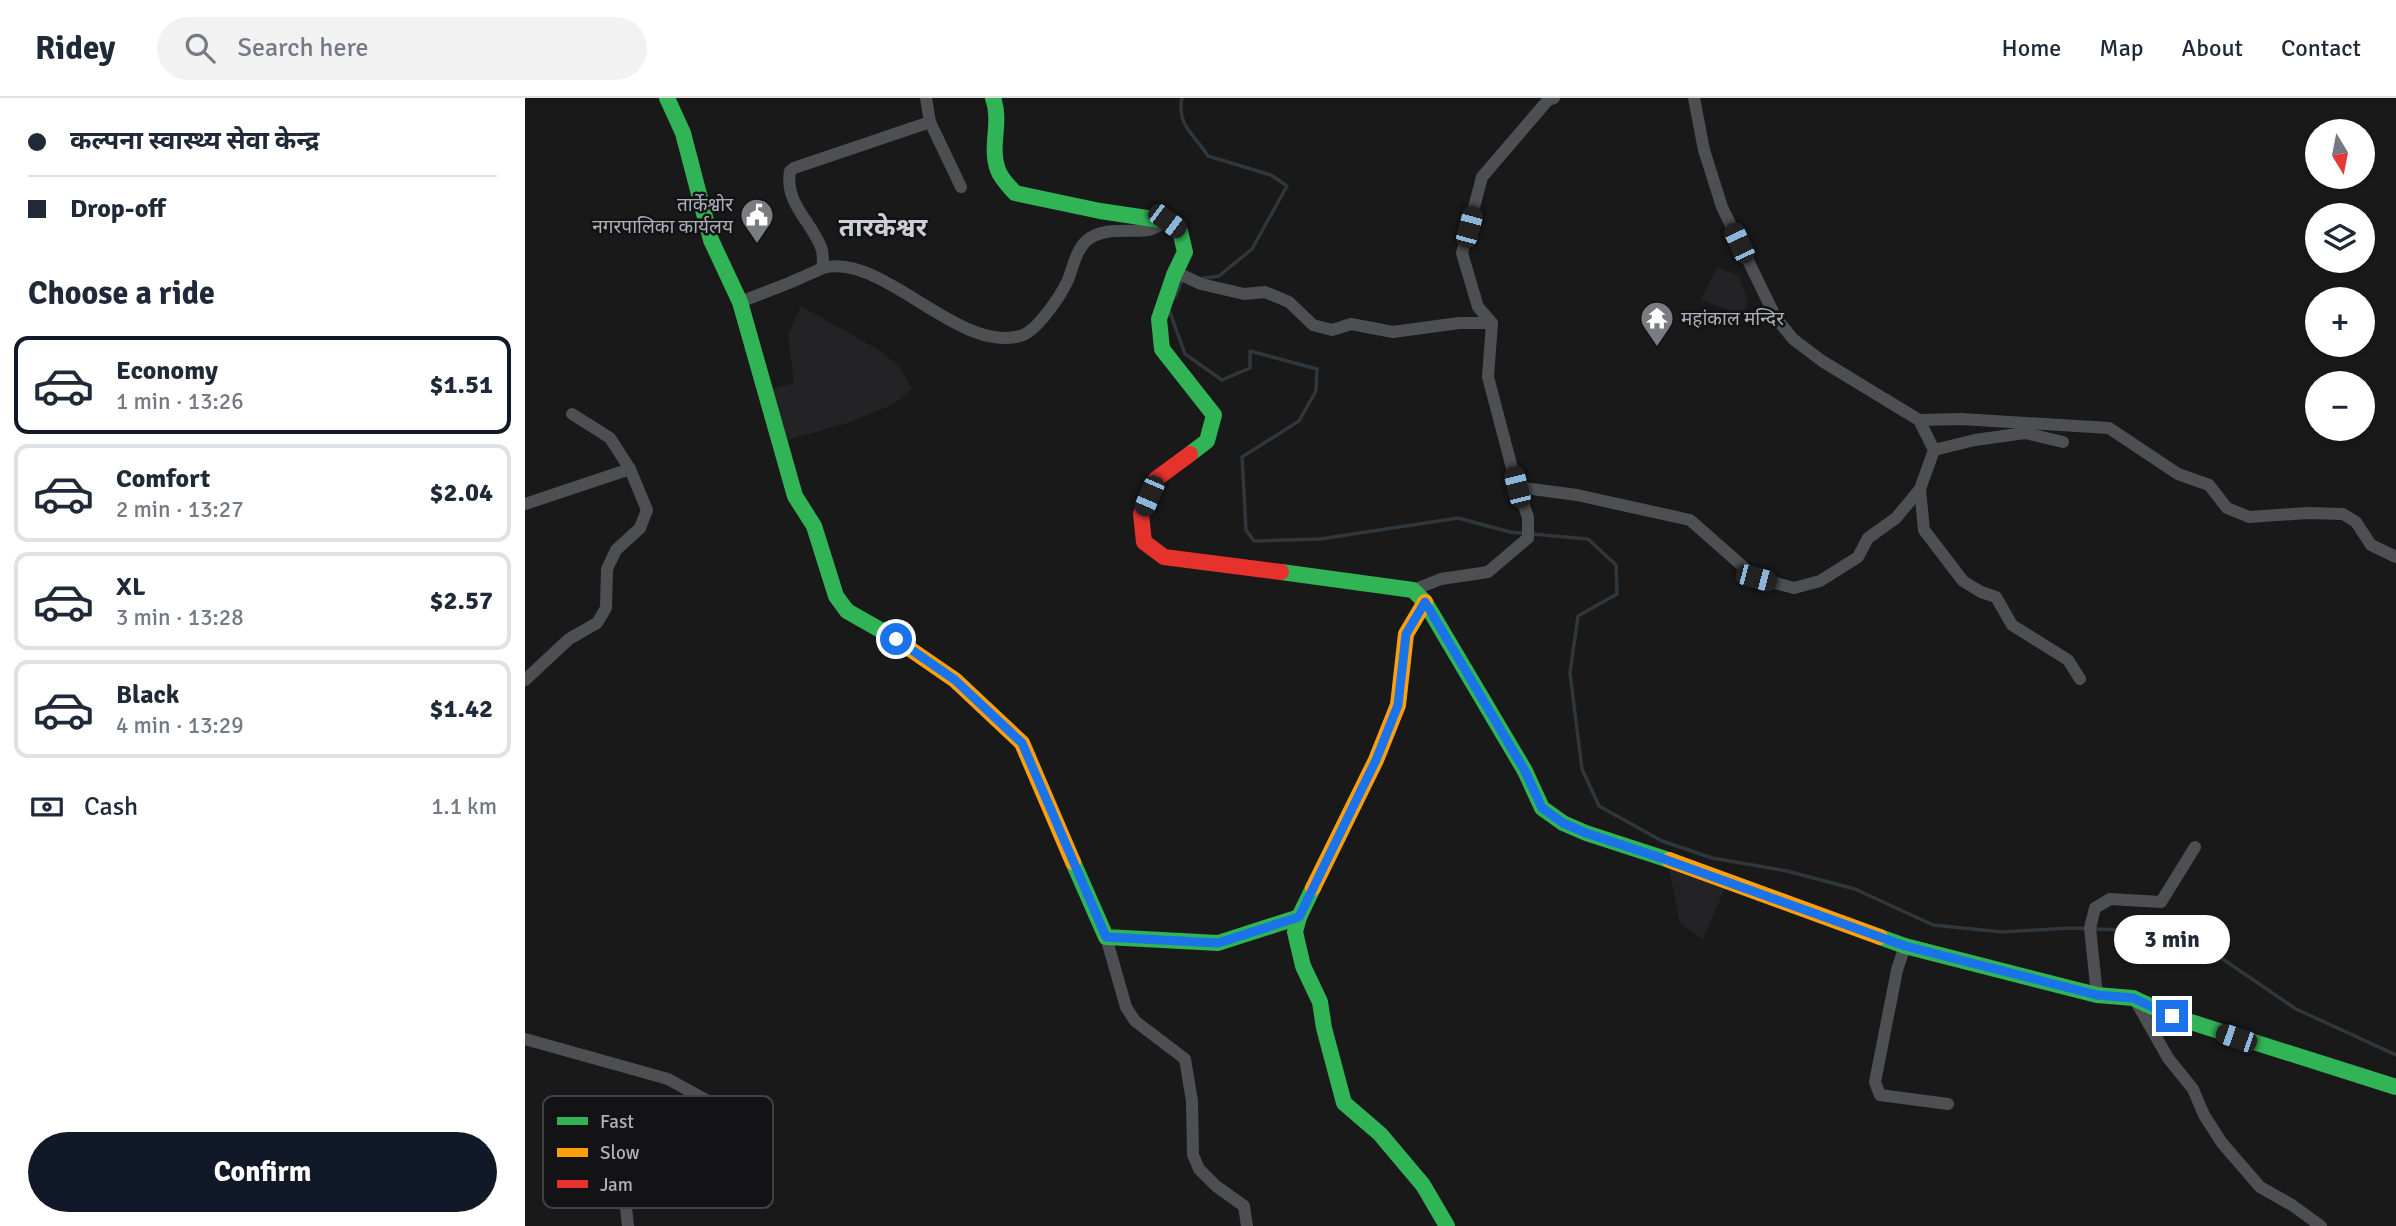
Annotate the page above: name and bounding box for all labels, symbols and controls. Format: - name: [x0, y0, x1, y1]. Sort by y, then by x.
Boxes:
- search box: [157, 17, 647, 80]
- text: Ridey: [35, 28, 115, 69]
- icon: search: [181, 29, 219, 67]
- text: Search here: [237, 32, 369, 64]
- text: Home: [2001, 33, 2061, 63]
- text: Map: [2099, 33, 2144, 63]
- text: About: [2182, 33, 2243, 63]
- text: Contact: [2281, 33, 2361, 63]
- north arrow: [2305, 119, 2375, 189]
- map controls: [2305, 119, 2375, 441]
- text: कल्पना स्वास्थ्य सेवा केन्द्र: [70, 125, 319, 157]
- text: Drop-off: [70, 193, 166, 225]
- place label: तार्केश्वोर नगरपालिका कार्यलय: [592, 193, 734, 239]
- public building icon: तार्केश्वोर नगरपालिका कार्यलय: [738, 196, 776, 245]
- car: [1144, 200, 1191, 242]
- button: layers: [2305, 203, 2375, 273]
- car: [1454, 204, 1485, 250]
- district label: तारकेश्वर: [839, 212, 928, 244]
- car: [1721, 220, 1758, 266]
- text: Choose a ride: [28, 274, 215, 313]
- button: +: [2305, 287, 2375, 357]
- temple icon: महांकाल मन्दिर: [1638, 299, 1676, 348]
- place label: महांकाल मन्दिर: [1681, 307, 1785, 331]
- icon: car: [32, 354, 95, 417]
- text: Economy: [116, 355, 218, 387]
- text: $1.51: [429, 369, 493, 401]
- button: −: [2305, 371, 2375, 441]
- text: 1 min · 13:26: [116, 387, 244, 416]
- icon: car: [32, 462, 95, 525]
- text: Comfort: [116, 463, 210, 495]
- car: [1502, 464, 1533, 510]
- car: [1132, 473, 1167, 519]
- text: $2.04: [429, 477, 493, 509]
- text: 2 min · 13:27: [116, 495, 244, 524]
- car: [1733, 562, 1780, 594]
- icon: car: [32, 570, 95, 633]
- text: XL: [116, 571, 146, 603]
- text: $2.57: [429, 585, 493, 617]
- text: 3 min · 13:28: [116, 603, 244, 632]
- route start: [880, 623, 912, 655]
- icon: car: [32, 678, 95, 741]
- text: Black: [116, 679, 179, 711]
- text: $1.42: [429, 693, 493, 725]
- text: 4 min · 13:29: [116, 711, 244, 740]
- icon: cash: [28, 788, 66, 826]
- text: Cash: [84, 791, 138, 823]
- text: 1.1 km: [431, 792, 497, 821]
- callout: 3 min: [2114, 914, 2230, 964]
- text: 3 min: [2144, 925, 2200, 954]
- route end: [2156, 1000, 2188, 1032]
- car: [2213, 1021, 2260, 1055]
- legend: [543, 1096, 773, 1208]
- text: Fast: [600, 1110, 634, 1134]
- button: Confirm: [28, 1132, 497, 1212]
- text: Slow: [600, 1141, 640, 1165]
- text: Jam: [600, 1173, 633, 1197]

